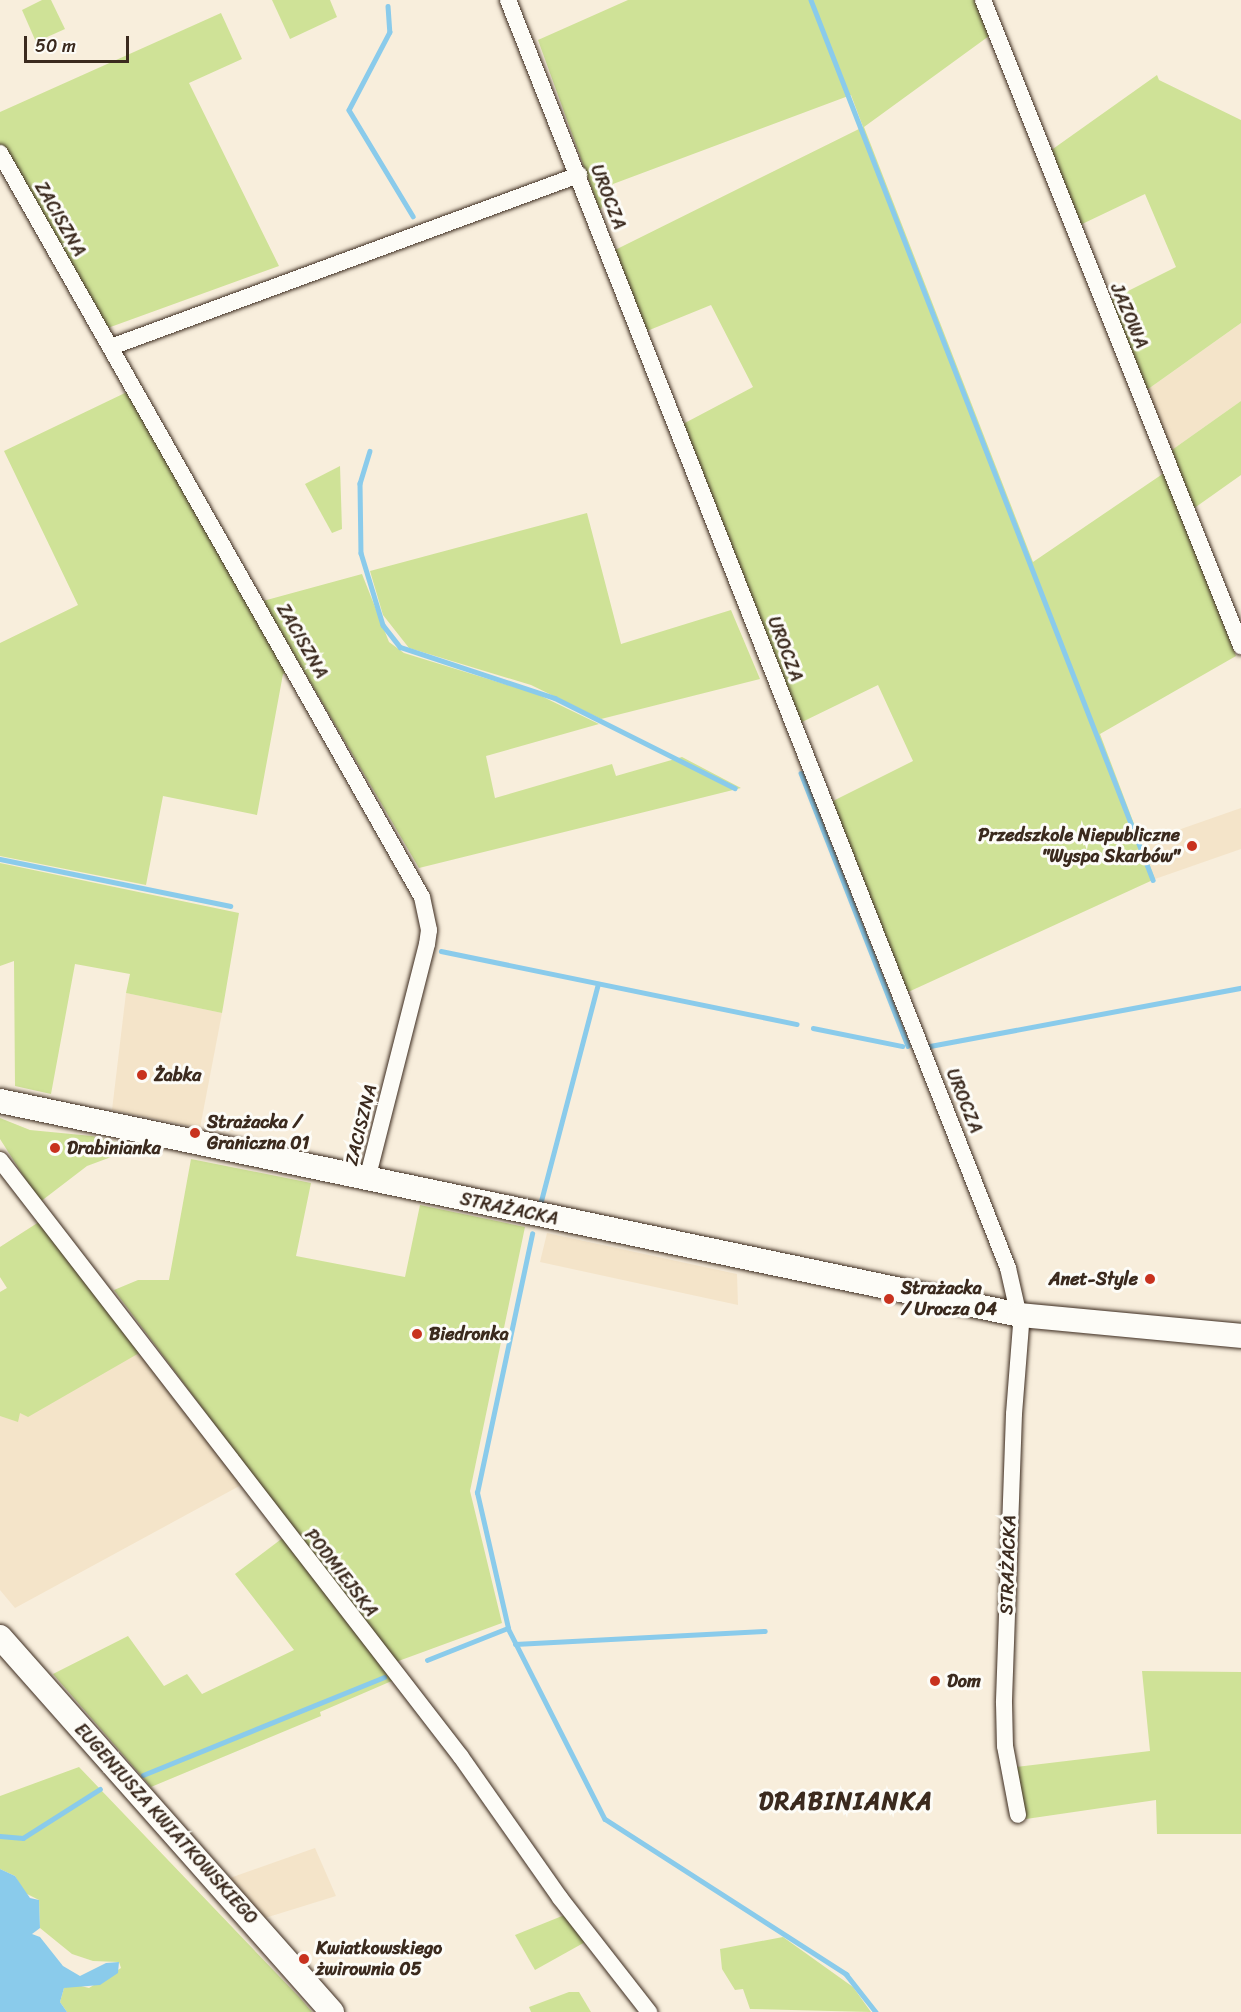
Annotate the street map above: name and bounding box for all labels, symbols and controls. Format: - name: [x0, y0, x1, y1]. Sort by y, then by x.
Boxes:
- scale bar: [27, 24, 132, 62]
- text: 50 m: [35, 30, 76, 62]
- street label: UROCZA: [586, 161, 630, 233]
- street label: ZACISZNA: [30, 178, 90, 260]
- street label: JAZOWA: [1106, 280, 1152, 352]
- street label: ZACISZNA: [272, 600, 332, 682]
- street label: UROCZA: [763, 613, 807, 685]
- place label: Przedszkole Niepubliczne "Wyspa Skarbów": [978, 825, 1180, 868]
- marker: Przedszkole Niepubliczne "Wyspa Skarbów": [1185, 839, 1199, 853]
- place label: Żabka: [154, 1064, 201, 1086]
- street label: UROCZA: [941, 1066, 987, 1136]
- marker: Żabka: [135, 1068, 149, 1082]
- street label: ZACISZNA: [340, 1082, 382, 1168]
- place label: Strażacka / Graniczna 01: [207, 1112, 309, 1154]
- marker: Strażacka / Graniczna 01: [188, 1126, 202, 1140]
- place label: Drabinianka: [67, 1137, 161, 1159]
- marker: Drabinianka: [48, 1141, 62, 1155]
- street label: STRAŻACKA: [458, 1188, 560, 1230]
- place label: Anet-Style: [1049, 1268, 1138, 1290]
- marker: Anet-Style: [1143, 1272, 1157, 1286]
- place label: Strażacka / Urocza 04: [901, 1278, 997, 1320]
- marker: Strażacka / Urocza 04: [882, 1292, 896, 1306]
- place label: Biedronka: [429, 1323, 509, 1345]
- marker: Biedronka: [410, 1327, 424, 1341]
- street label: STRAŻACKA: [995, 1515, 1021, 1615]
- street label: PODMIEJSKA: [300, 1525, 382, 1621]
- place label: Dom: [947, 1670, 981, 1692]
- marker: Dom: [928, 1674, 942, 1688]
- street label: EUGENIUSZA KWIATKOWSKIEGO: [71, 1720, 261, 1928]
- district label: DRABINIANKA: [761, 1788, 931, 1816]
- place label: Kwiatkowskiego żwirownia 05: [316, 1938, 442, 1980]
- marker: Kwiatkowskiego żwirownia 05: [297, 1952, 311, 1966]

